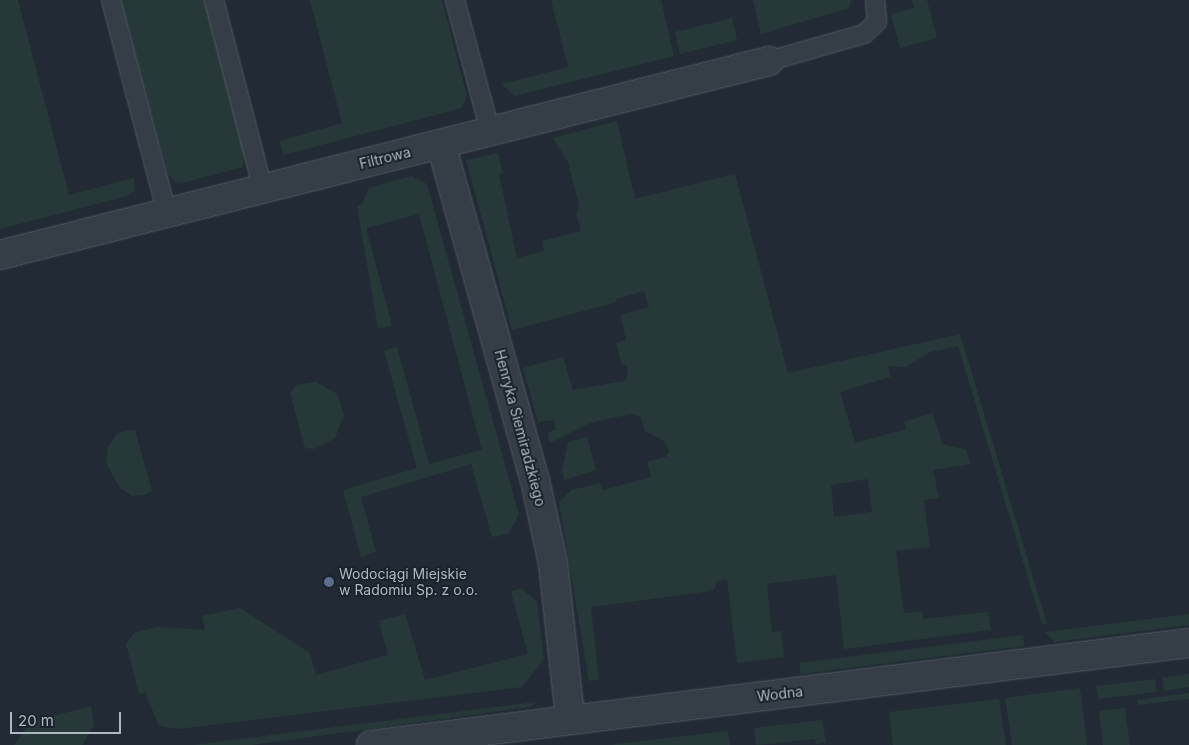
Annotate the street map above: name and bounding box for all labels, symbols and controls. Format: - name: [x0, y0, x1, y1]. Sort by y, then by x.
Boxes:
- street label: Filtrowa: [358, 144, 412, 172]
- street label: Henryka Siemiradzkiego: [491, 348, 549, 508]
- place label: Wodociągi Miejskie w Radomiu Sp. z o.o.: [339, 566, 478, 598]
- marker: Wodociągi Miejskie w Radomiu Sp. z o.o.: [323, 576, 335, 588]
- street label: Wodna: [756, 683, 804, 705]
- scale bar: [12, 702, 124, 734]
- text: 20 m: [18, 711, 54, 730]

